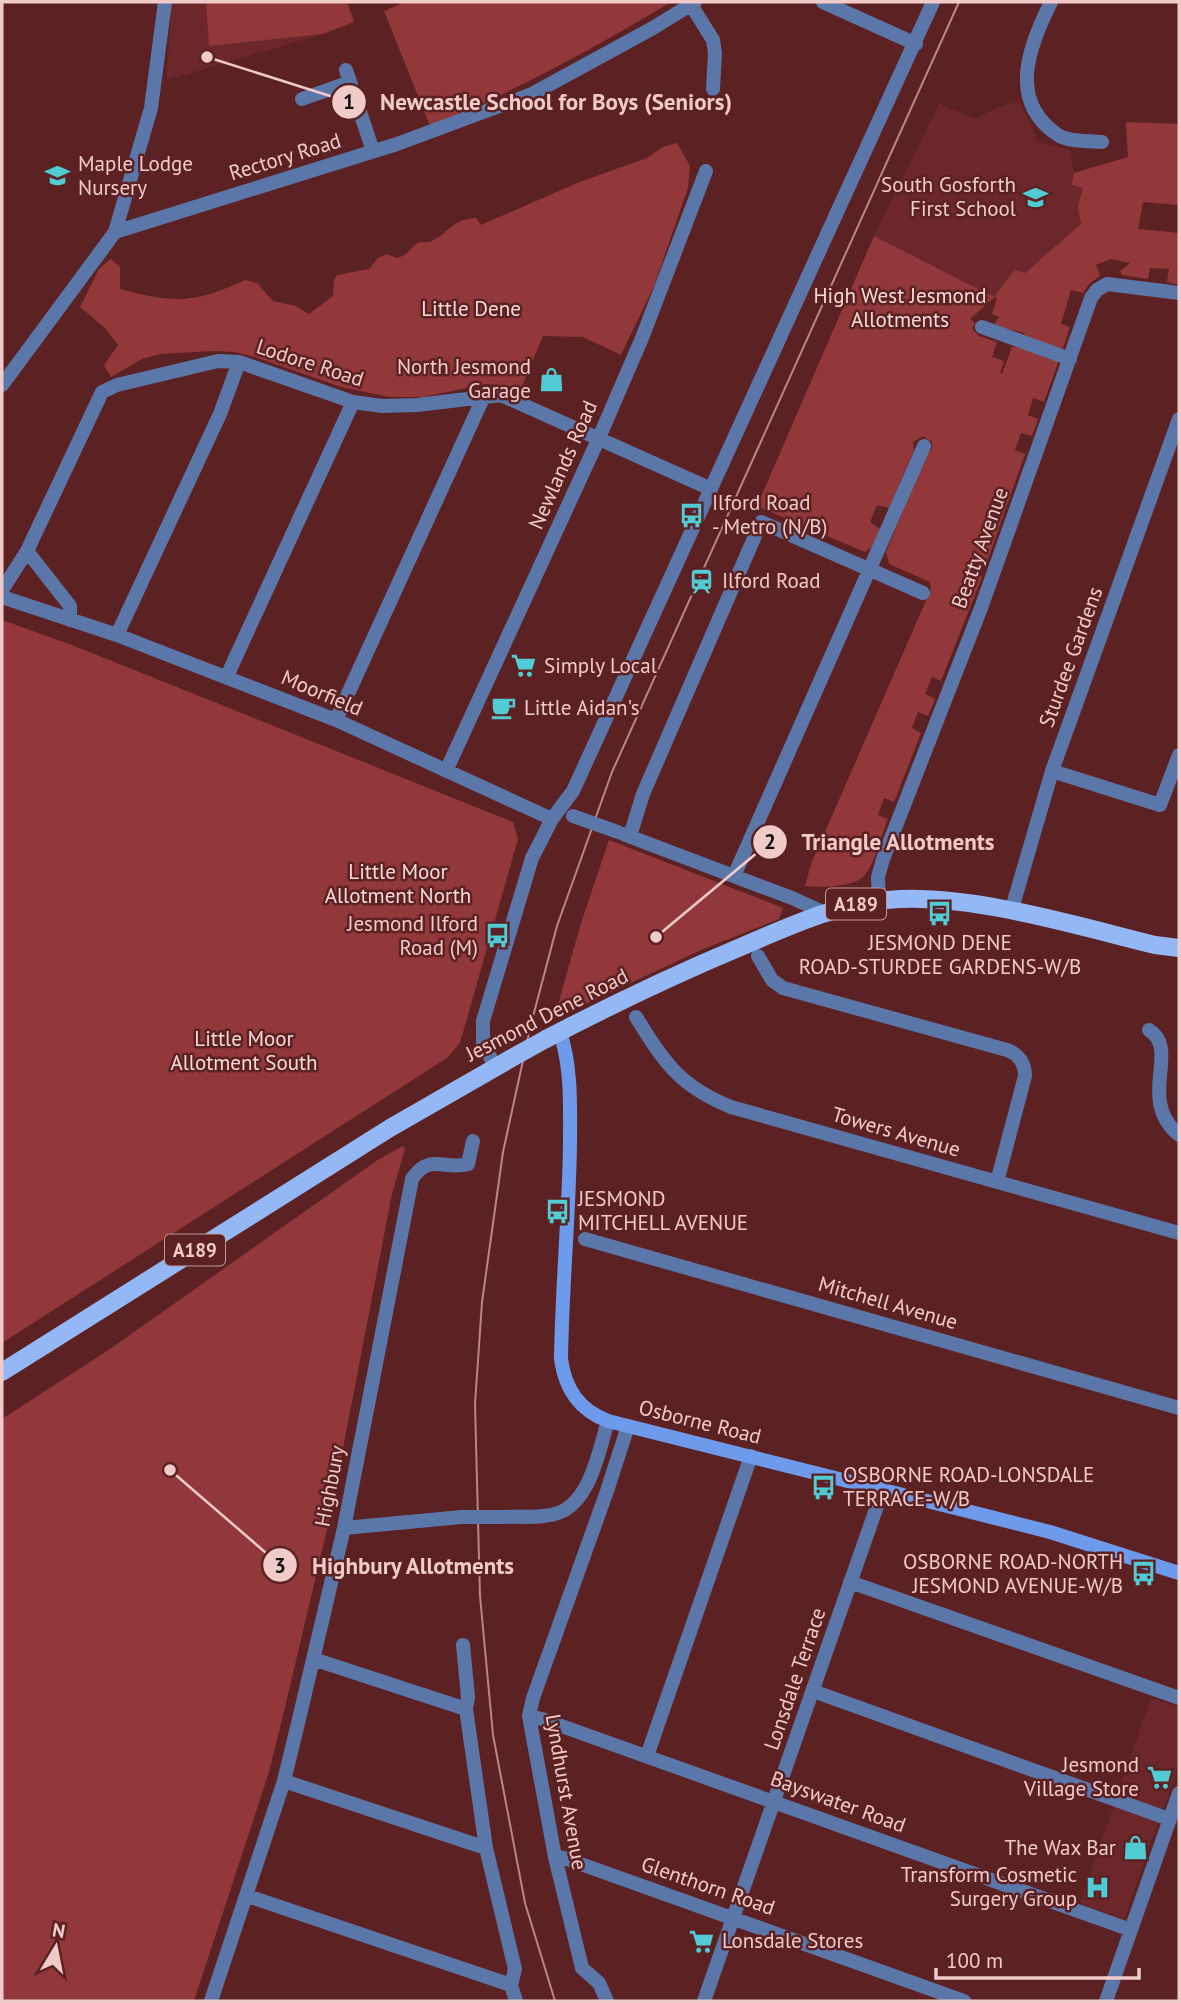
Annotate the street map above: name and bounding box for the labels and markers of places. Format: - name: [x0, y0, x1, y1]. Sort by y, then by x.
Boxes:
- callout: Newcastle School for Boys (Seniors): [332, 80, 746, 124]
- place label: Maple Lodge Nursery: [78, 150, 193, 201]
- school or university icon: Maple Lodge Nursery: [44, 162, 72, 190]
- place label: South Gosforth First School: [881, 171, 1016, 222]
- school or university icon: South Gosforth First School: [1022, 183, 1050, 211]
- place label: North Jesmond Garage: [397, 353, 531, 404]
- shop icon: North Jesmond Garage: [537, 365, 565, 393]
- place label: Ilford Road - Metro (N/B): [712, 489, 827, 540]
- bus stop icon: Ilford Road - Metro (N/B): [678, 501, 706, 529]
- station icon: Ilford Road: [688, 567, 716, 595]
- place label: Ilford Road: [722, 567, 820, 594]
- supermarket icon: Simply Local: [510, 652, 538, 680]
- place label: Simply Local: [544, 652, 657, 679]
- cafe icon: Little Aidan's: [490, 694, 518, 722]
- place label: Little Aidan's: [524, 694, 640, 721]
- callout: Triangle Allotments: [752, 820, 1009, 864]
- bus stop icon: JESMOND DENE ROAD-STURDEE GARDENS-W/B: [926, 900, 954, 928]
- place label: Jesmond Ilford Road (M): [346, 910, 478, 961]
- bus stop icon: Jesmond Ilford Road (M): [484, 922, 512, 950]
- place label: JESMOND DENE ROAD-STURDEE GARDENS-W/B: [799, 929, 1081, 980]
- place label: JESMOND MITCHELL AVENUE: [577, 1185, 748, 1236]
- bus stop icon: JESMOND MITCHELL AVENUE: [544, 1197, 572, 1225]
- place label: OSBORNE ROAD-LONSDALE TERRACE-W/B: [843, 1461, 1094, 1512]
- bus stop icon: OSBORNE ROAD-LONSDALE TERRACE-W/B: [809, 1473, 837, 1501]
- callout: Highbury Allotments: [262, 1543, 529, 1587]
- place label: OSBORNE ROAD-NORTH JESMOND AVENUE-W/B: [903, 1548, 1123, 1599]
- bus stop icon: OSBORNE ROAD-NORTH JESMOND AVENUE-W/B: [1129, 1560, 1157, 1588]
- place label: Jesmond Village Store: [1023, 1751, 1139, 1802]
- supermarket icon: Jesmond Village Store: [1145, 1763, 1173, 1791]
- place label: The Wax Bar: [1004, 1834, 1116, 1861]
- shop icon: The Wax Bar: [1122, 1834, 1150, 1862]
- place label: Transform Cosmetic Surgery Group: [901, 1861, 1077, 1912]
- hospital icon: Transform Cosmetic Surgery Group: [1083, 1873, 1111, 1901]
- supermarket icon: Lonsdale Stores: [688, 1927, 716, 1955]
- place label: Lonsdale Stores: [722, 1927, 863, 1954]

